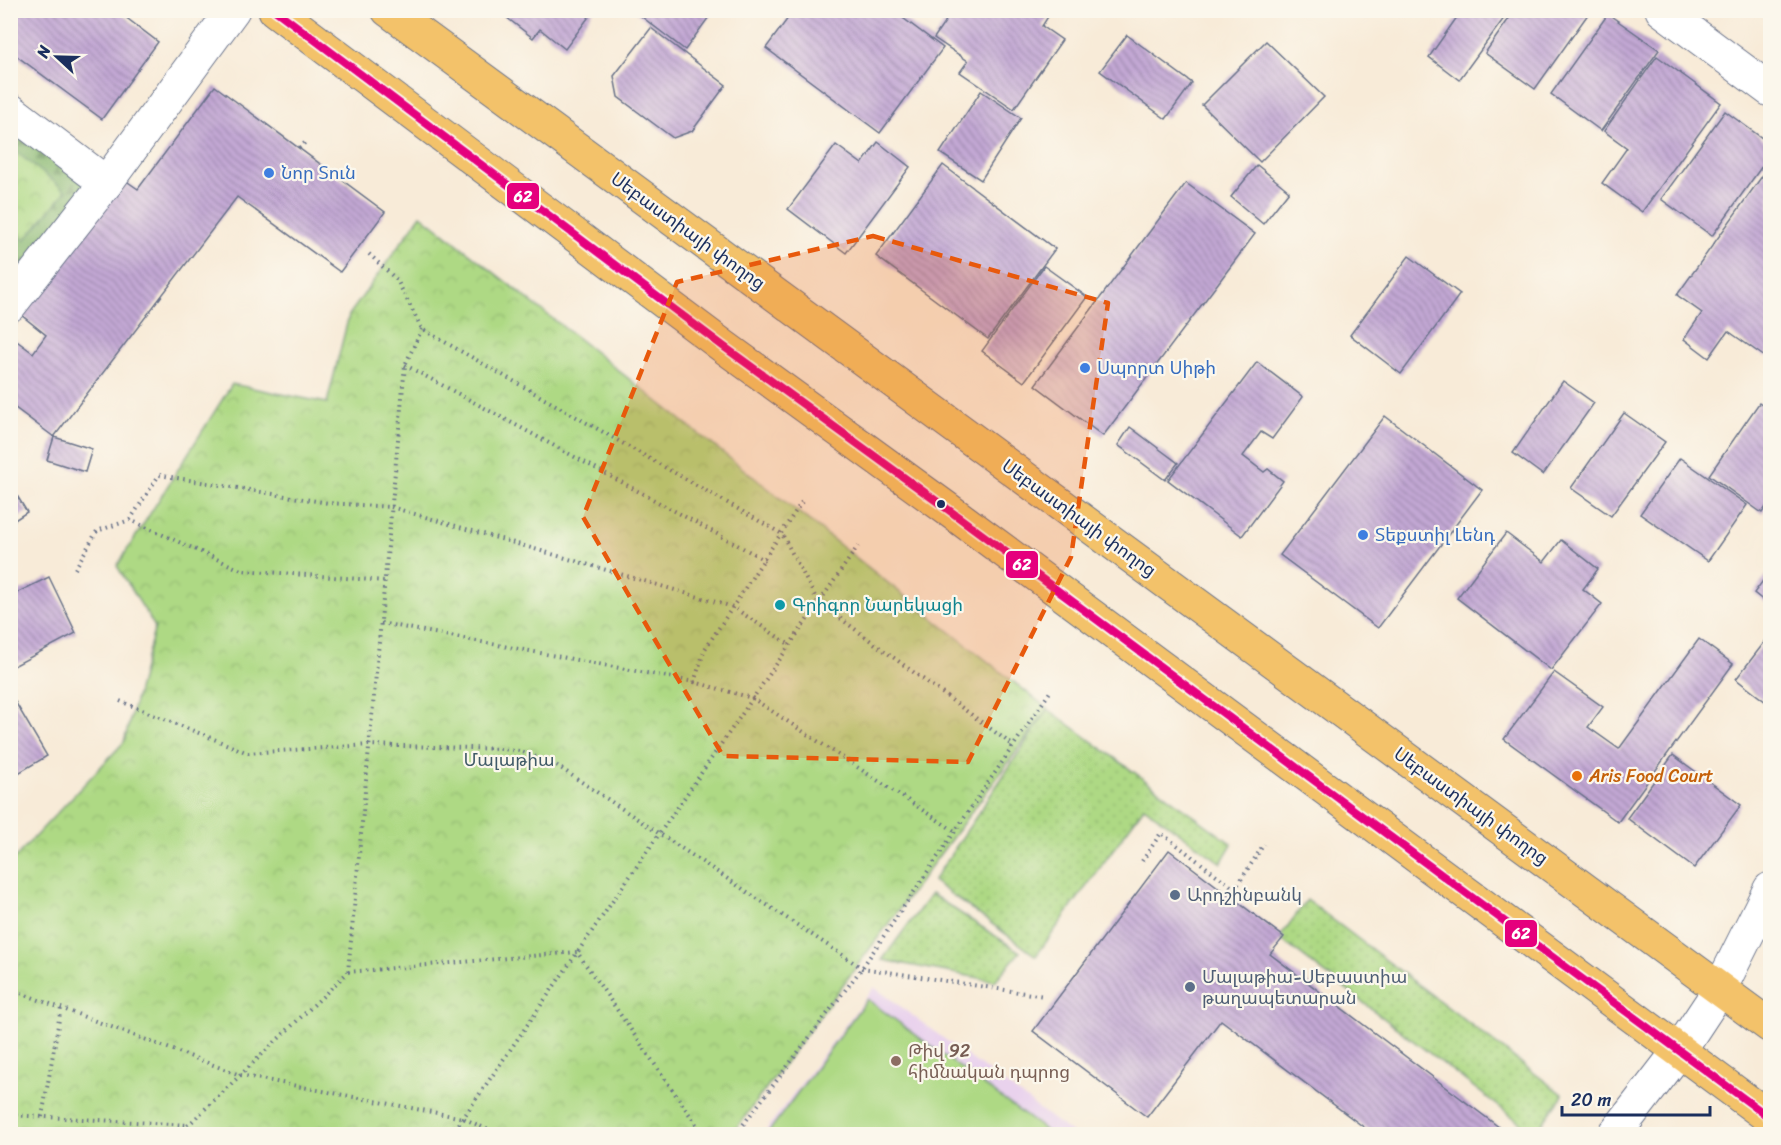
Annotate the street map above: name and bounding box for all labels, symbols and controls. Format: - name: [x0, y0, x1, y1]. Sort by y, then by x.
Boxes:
- north arrow: [27, 27, 87, 87]
- text: N: [28, 40, 59, 63]
- place label: Նոր Տուն: [281, 157, 356, 189]
- street label: Սեբաստիայի փողոց: [604, 164, 772, 298]
- marker: Նոր Տուն: [262, 166, 276, 180]
- line badge: 62: [506, 182, 540, 210]
- text: 62: [513, 182, 533, 211]
- place label: Սպորտ Սիթի: [1097, 352, 1216, 384]
- marker: Սպորտ Սիթի: [1078, 361, 1092, 375]
- street label: Սեբաստիայի փողոց: [995, 451, 1163, 585]
- unlabelled marker: [935, 498, 947, 510]
- place label: Տեքստիլ Լենդ: [1375, 519, 1495, 551]
- marker: Տեքստիլ Լենդ: [1356, 528, 1370, 542]
- line badge: 62: [1005, 550, 1039, 579]
- text: 62: [1012, 550, 1032, 579]
- place label: Գրիգոր Նարեկացի: [792, 589, 963, 621]
- marker: Գրիգոր Նարեկացի: [773, 598, 787, 612]
- street label: Սեբաստիայի փողոց: [1387, 739, 1555, 873]
- park label: Մալաթիա: [463, 744, 555, 776]
- place label: Aris Food Court: [1588, 760, 1714, 792]
- marker: Aris Food Court: [1570, 769, 1584, 783]
- place label: Արդշինբանկ: [1187, 879, 1302, 911]
- marker: Արդշինբանկ: [1168, 888, 1182, 902]
- line badge: 62: [1504, 919, 1538, 948]
- text: 62: [1511, 919, 1531, 948]
- place label: Մալաթիա-Սեբաստիա թաղապետարան: [1202, 961, 1407, 1014]
- marker: Մալաթիա-Սեբաստիա թաղապետարան: [1183, 980, 1197, 994]
- place label: Թիվ 92 հիմնական դպրոց: [908, 1035, 1070, 1088]
- marker: Թիվ 92 հիմնական դպրոց: [889, 1054, 903, 1068]
- scale bar: [1562, 1079, 1710, 1117]
- text: 20 m: [1571, 1084, 1611, 1116]

